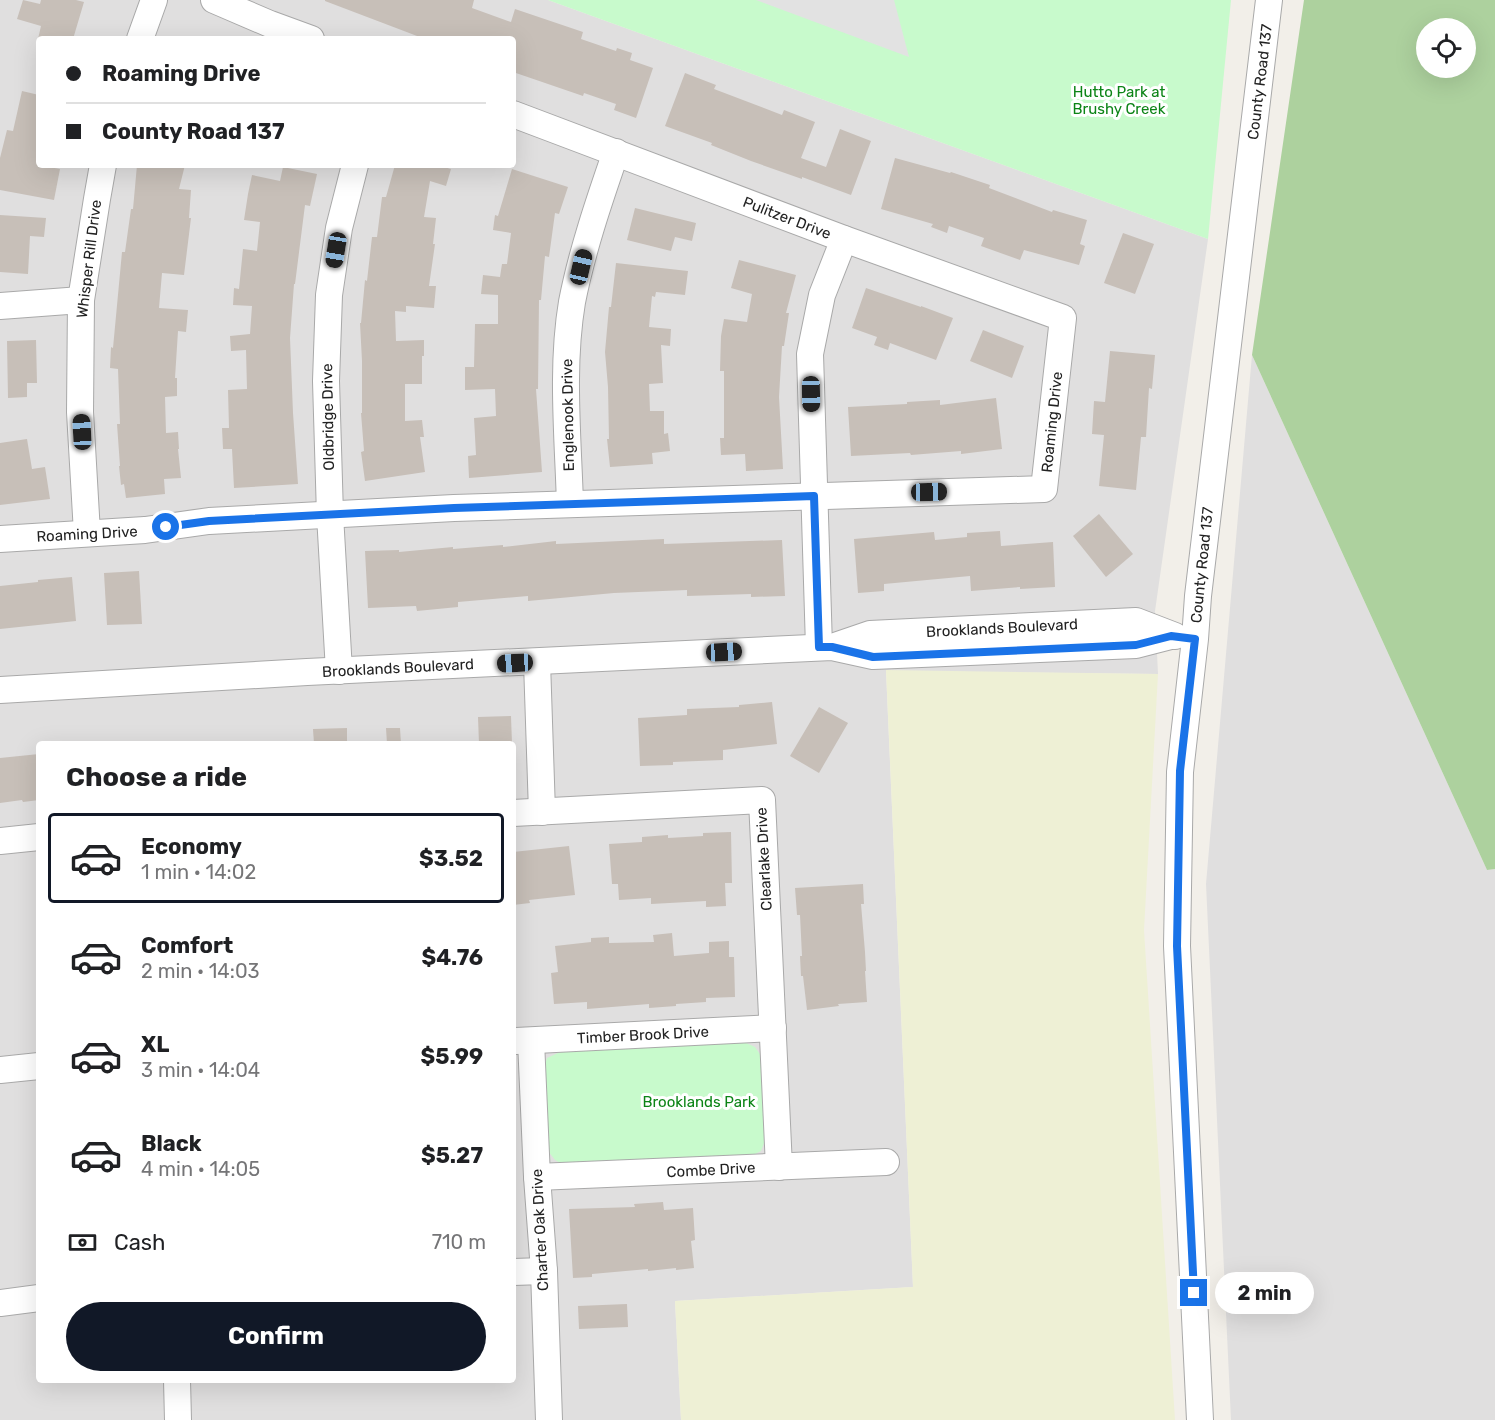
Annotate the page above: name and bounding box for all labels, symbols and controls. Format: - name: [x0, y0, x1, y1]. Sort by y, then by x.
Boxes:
- map controls: [1416, 18, 1476, 78]
- button: locate: [1416, 18, 1476, 78]
- street label: County Road 137: [1244, 23, 1276, 141]
- text: Roaming Drive: [102, 60, 260, 87]
- park label: Hutto Park at Brushy Creek: [1073, 83, 1166, 118]
- text: County Road 137: [102, 118, 285, 145]
- street label: Pulitzer Drive: [740, 193, 834, 243]
- street label: Whisper Rill Drive: [73, 199, 105, 319]
- car: [324, 231, 348, 269]
- car: [568, 247, 594, 287]
- street label: Englenook Drive: [558, 358, 578, 472]
- street label: Oldbridge Drive: [318, 363, 338, 471]
- street label: Roaming Drive: [1038, 371, 1066, 473]
- car: [802, 376, 820, 412]
- car: [72, 414, 92, 450]
- car: [911, 483, 947, 501]
- street label: County Road 137: [1187, 506, 1217, 624]
- route start: [152, 513, 179, 540]
- street label: Roaming Drive: [36, 522, 138, 546]
- street label: Brooklands Boulevard: [926, 615, 1078, 641]
- car: [706, 642, 742, 662]
- car: [497, 653, 533, 673]
- street label: Brooklands Boulevard: [322, 655, 474, 681]
- text: Choose a ride: [66, 761, 247, 793]
- street label: Clearlake Drive: [752, 807, 776, 911]
- icon: car: [69, 831, 123, 885]
- text: Economy: [141, 833, 242, 860]
- text: $3.52: [419, 845, 483, 872]
- text: 1 min · 14:02: [141, 860, 256, 884]
- icon: car: [69, 930, 123, 984]
- text: Comfort: [141, 932, 233, 959]
- text: $4.76: [422, 944, 483, 971]
- text: 2 min · 14:03: [141, 959, 260, 983]
- street label: Timber Brook Drive: [577, 1023, 709, 1047]
- icon: car: [69, 1029, 123, 1083]
- text: XL: [141, 1031, 169, 1058]
- text: $5.99: [421, 1043, 483, 1070]
- text: 3 min · 14:04: [141, 1058, 260, 1082]
- park label: Brooklands Park: [642, 1093, 756, 1111]
- icon: car: [69, 1128, 123, 1182]
- text: Black: [141, 1130, 202, 1157]
- text: $5.27: [421, 1142, 483, 1169]
- text: 4 min · 14:05: [141, 1157, 260, 1181]
- street label: Combe Drive: [666, 1159, 756, 1181]
- street label: Charter Oak Drive: [528, 1169, 552, 1291]
- icon: cash: [66, 1226, 99, 1259]
- text: Cash: [114, 1229, 165, 1256]
- text: 710 m: [432, 1230, 486, 1254]
- callout: 2 min: [1215, 1272, 1314, 1314]
- route end: [1180, 1279, 1207, 1306]
- text: 2 min: [1237, 1281, 1292, 1305]
- button: Confirm: [66, 1302, 486, 1371]

